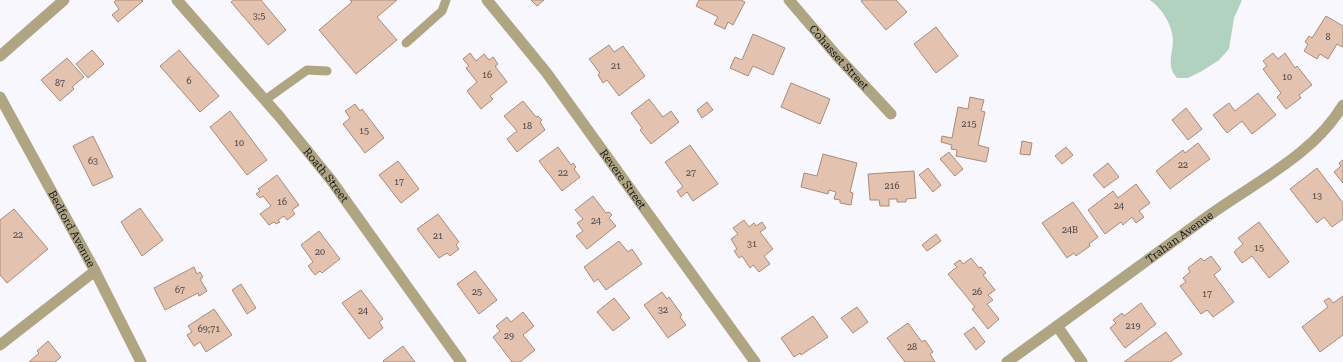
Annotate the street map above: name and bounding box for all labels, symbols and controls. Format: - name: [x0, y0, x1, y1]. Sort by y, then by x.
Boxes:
- house number: 3;5: [253, 11, 265, 21]
- street label: Cohasset Street: [806, 22, 871, 93]
- house number: 8: [1325, 32, 1331, 42]
- house number: 21: [611, 61, 621, 71]
- house number: 16: [482, 70, 492, 80]
- house number: 10: [1282, 72, 1292, 82]
- house number: 6: [186, 76, 192, 86]
- house number: 87: [55, 78, 65, 88]
- house number: 215: [961, 119, 977, 129]
- house number: 18: [522, 121, 532, 131]
- house number: 15: [359, 126, 369, 136]
- house number: 10: [234, 138, 244, 148]
- street label: Roath Street: [301, 145, 351, 205]
- street label: Revere Street: [597, 147, 649, 212]
- house number: 63: [88, 156, 98, 166]
- house number: 22: [1178, 160, 1188, 170]
- house number: 22: [558, 168, 568, 178]
- house number: 27: [686, 168, 696, 178]
- house number: 17: [394, 177, 404, 187]
- house number: 216: [884, 181, 900, 191]
- street label: Bedford Avenue: [45, 188, 98, 269]
- house number: 13: [1312, 191, 1322, 201]
- house number: 16: [277, 197, 287, 207]
- house number: 24: [1114, 201, 1124, 211]
- street label: Trahan Avenue: [1143, 209, 1216, 266]
- house number: 24: [591, 216, 601, 226]
- house number: 24B: [1062, 225, 1078, 235]
- house number: 22: [13, 230, 23, 240]
- house number: 21: [433, 231, 443, 241]
- house number: 31: [747, 239, 757, 249]
- house number: 15: [1254, 243, 1264, 253]
- house number: 20: [315, 247, 325, 257]
- house number: 67: [175, 285, 185, 295]
- house number: 25: [472, 287, 482, 297]
- house number: 26: [972, 287, 982, 297]
- house number: 17: [1202, 289, 1212, 299]
- house number: 32: [658, 305, 668, 315]
- house number: 24: [358, 306, 368, 316]
- house number: 219: [1125, 321, 1141, 331]
- house number: 69;71: [198, 324, 220, 334]
- house number: 29: [504, 331, 514, 341]
- house number: 28: [907, 342, 917, 352]

